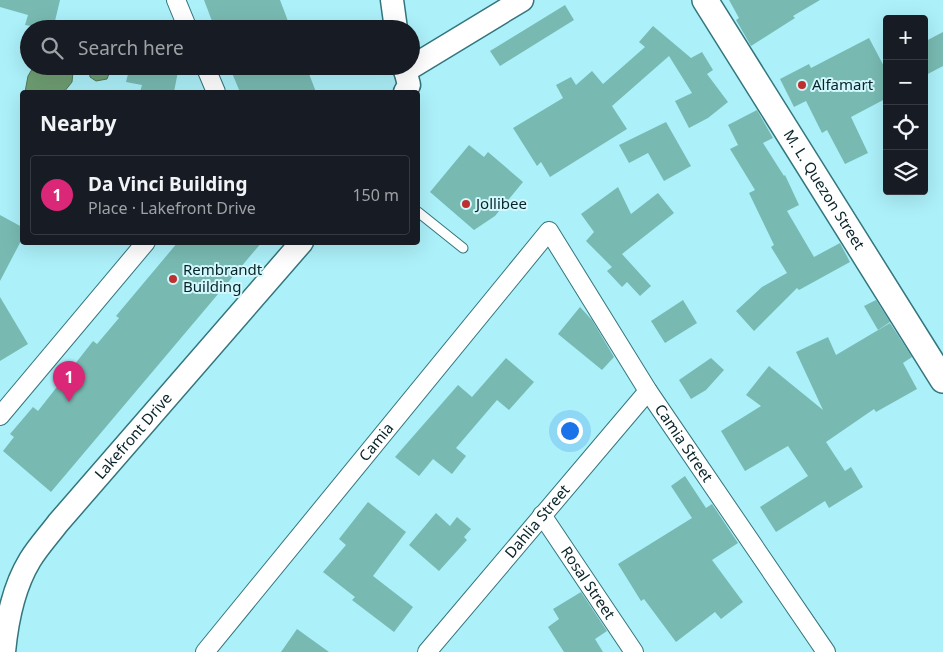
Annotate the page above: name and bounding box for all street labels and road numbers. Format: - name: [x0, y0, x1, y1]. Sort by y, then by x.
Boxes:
- street label: M. L. Quezon Street: [780, 126, 870, 254]
- street label: Lakefront Drive: [90, 388, 176, 483]
- street label: Camia Street: [651, 400, 718, 486]
- street label: Camia: [354, 418, 397, 465]
- street label: Dahlia Street: [500, 479, 574, 562]
- street label: Rosal Street: [557, 542, 621, 623]

